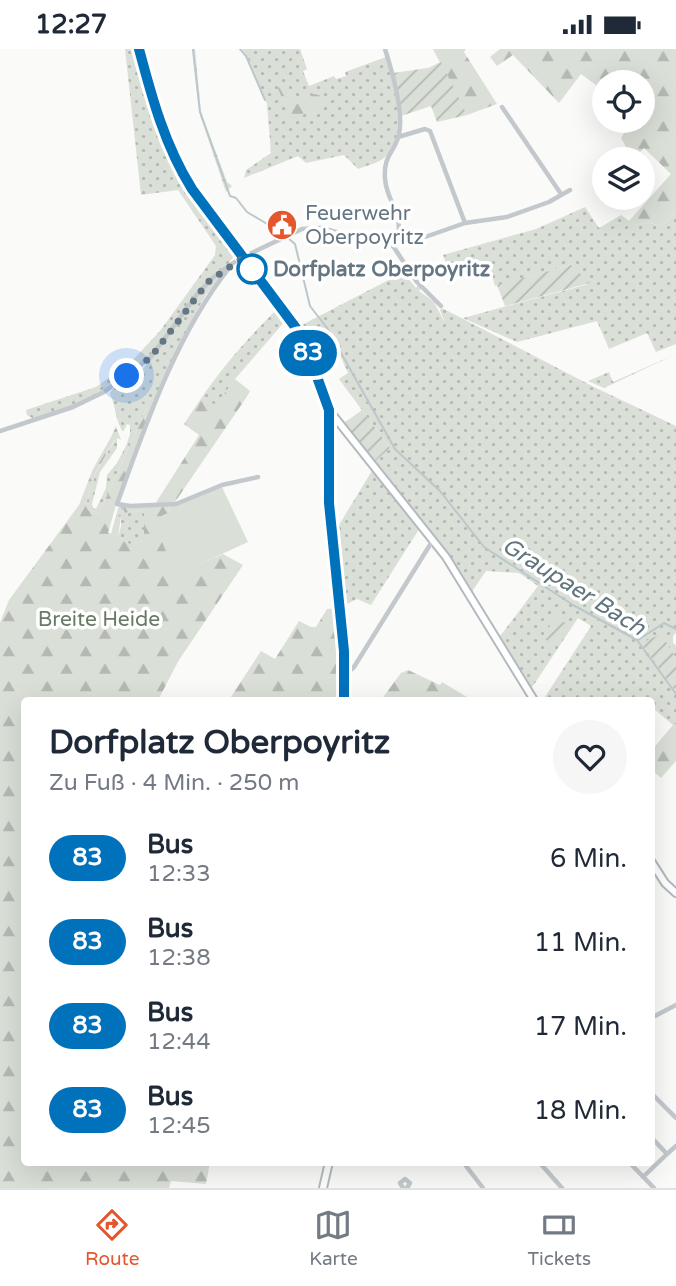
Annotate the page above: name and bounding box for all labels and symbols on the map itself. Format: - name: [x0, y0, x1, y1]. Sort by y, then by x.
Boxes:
- place label: Feuerwehr Oberpoyritz: [305, 201, 424, 250]
- public building icon: Feuerwehr Oberpoyritz: [265, 208, 299, 242]
- marker: Dorfplatz Oberpoyritz: [237, 254, 267, 284]
- place label: Dorfplatz Oberpoyritz: [273, 257, 491, 282]
- line badge: 83: [276, 330, 340, 376]
- your location: [109, 358, 144, 393]
- water label: Graupaer Bach: [497, 532, 651, 643]
- park label: Breite Heide: [38, 607, 160, 632]

